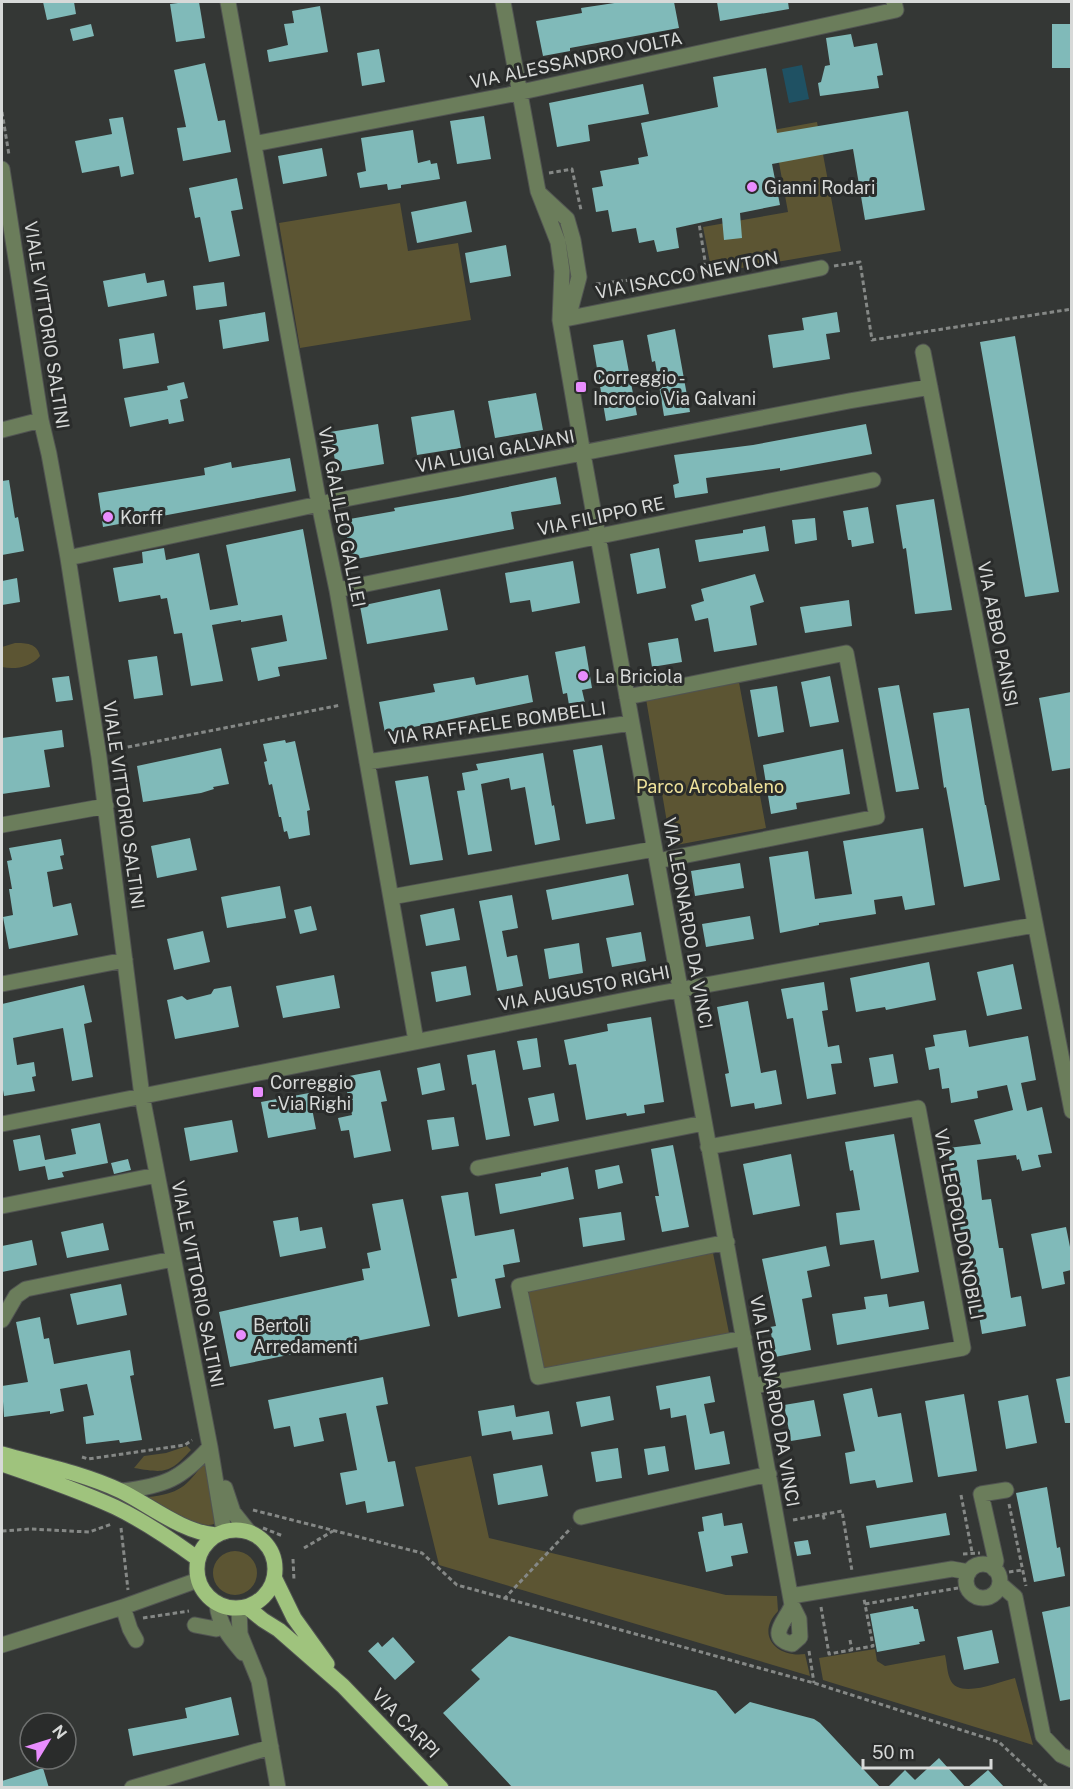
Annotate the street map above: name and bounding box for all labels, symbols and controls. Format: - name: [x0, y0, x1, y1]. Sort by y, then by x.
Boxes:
- street label: VIA ALESSANDRO VOLTA: [468, 27, 684, 93]
- place label: Gianni Rodari: [764, 177, 875, 198]
- marker: Gianni Rodari: [745, 180, 759, 194]
- street label: VIALE VITTORIO SALTINI: [20, 220, 74, 430]
- street label: VIA ISACCO NEWTON: [594, 247, 780, 303]
- place label: Correggio - Incrocio Via Galvani: [593, 367, 756, 409]
- marker: Correggio - Incrocio Via Galvani: [574, 380, 588, 394]
- street label: VIA GALILEO GALILEI: [314, 425, 370, 609]
- street label: VIA LUIGI GALVANI: [414, 425, 576, 477]
- street label: VIA FILIPPO RE: [535, 492, 667, 540]
- place label: Korff: [120, 507, 163, 528]
- marker: Korff: [101, 510, 115, 524]
- street label: VIA ABBO PANISI: [974, 559, 1022, 709]
- place label: La Briciola: [595, 666, 683, 687]
- marker: La Briciola: [576, 669, 590, 683]
- street label: VIA RAFFAELE BOMBELLI: [387, 697, 607, 749]
- street label: VIALE VITTORIO SALTINI: [99, 699, 149, 911]
- park label: Parco Arcobaleno: [636, 776, 784, 797]
- street label: VIA LEONARDO DA VINCI: [659, 815, 717, 1031]
- street label: VIA AUGUSTO RIGHI: [497, 961, 671, 1015]
- place label: Correggio - Via Righi: [270, 1072, 353, 1114]
- marker: Correggio - Via Righi: [251, 1085, 265, 1099]
- street label: VIA LEOPOLDO NOBILI: [930, 1127, 988, 1321]
- street label: VIALE VITTORIO SALTINI: [168, 1179, 228, 1389]
- street label: VIA LEONARDO DA VINCI: [746, 1293, 804, 1509]
- place label: Bertoli Arredamenti: [253, 1315, 358, 1357]
- marker: Bertoli Arredamenti: [234, 1328, 248, 1342]
- street label: VIA CARPI: [368, 1684, 444, 1762]
- north arrow: [18, 1711, 78, 1771]
- text: N: [48, 1721, 71, 1743]
- scale bar: [863, 1732, 990, 1770]
- text: 50 m: [872, 1742, 915, 1763]

